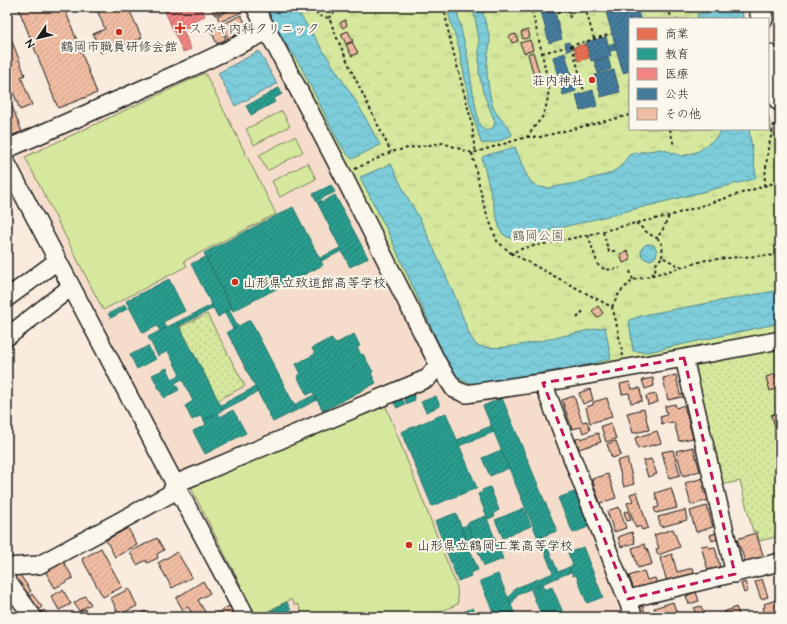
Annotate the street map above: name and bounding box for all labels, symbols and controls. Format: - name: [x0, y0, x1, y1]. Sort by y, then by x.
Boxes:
- north arrow: [18, 18, 58, 58]
- legend: [629, 18, 769, 130]
- place label: スズキ内科クリニック: [189, 20, 320, 38]
- marker: スズキ内科クリニック: [174, 22, 186, 34]
- text: 商業: [665, 26, 689, 43]
- marker: 鶴岡市職員研修会館: [114, 27, 124, 37]
- text: N: [22, 36, 38, 51]
- place label: 鶴岡市職員研修会館: [60, 38, 178, 56]
- text: 教育: [665, 46, 689, 63]
- text: 医療: [665, 66, 689, 83]
- place label: 荘内神社: [532, 72, 584, 90]
- marker: 荘内神社: [587, 75, 597, 85]
- text: 公共: [665, 86, 689, 103]
- text: その他: [665, 106, 701, 123]
- park label: 鶴岡公園: [512, 227, 564, 245]
- place label: 山形県立致道館高等学校: [243, 274, 386, 292]
- marker: 山形県立致道館高等学校: [230, 277, 240, 287]
- place label: 山形県立鶴岡工業高等学校: [417, 537, 573, 555]
- marker: 山形県立鶴岡工業高等学校: [404, 540, 414, 550]

